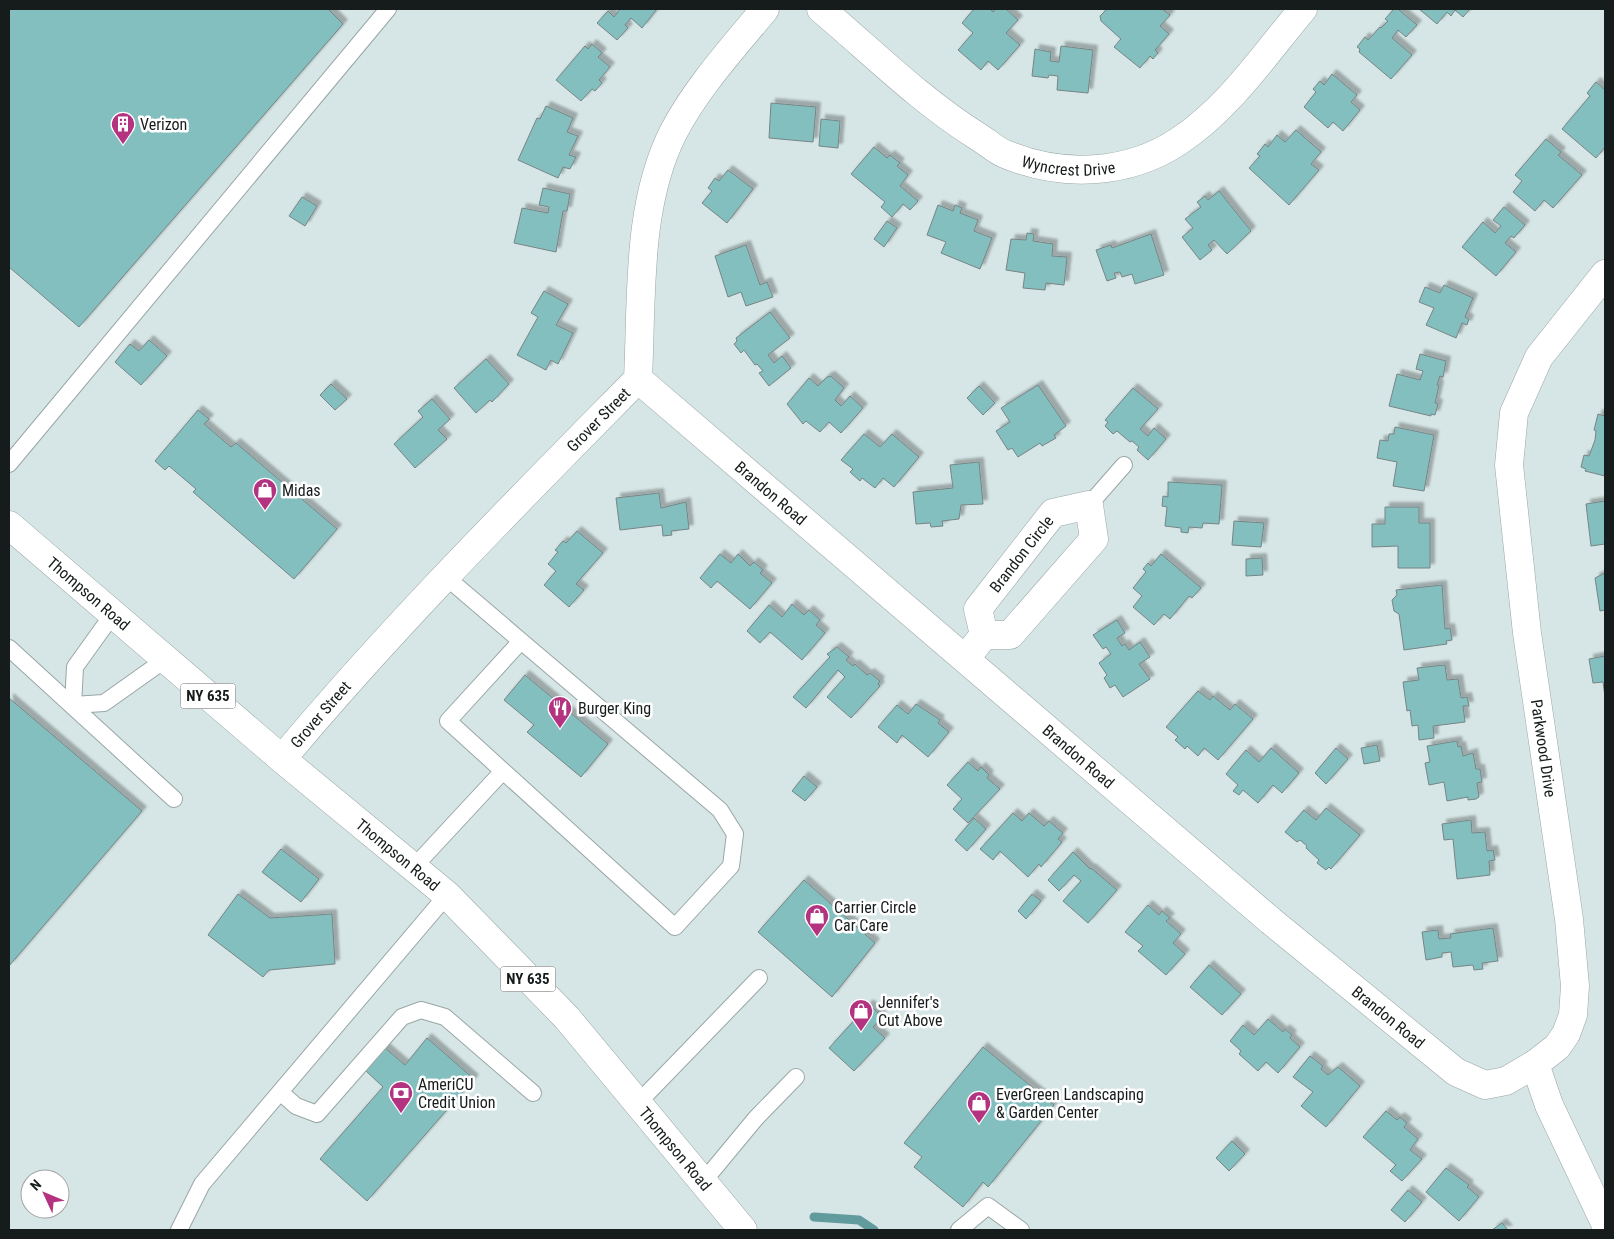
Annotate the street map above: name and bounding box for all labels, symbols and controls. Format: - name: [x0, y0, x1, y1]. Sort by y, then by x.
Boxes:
- building icon: Verizon: [110, 111, 136, 145]
- place label: Verizon: [140, 115, 187, 134]
- street label: Wyncrest Drive: [1019, 152, 1117, 180]
- street label: Grover Street: [563, 384, 634, 456]
- street label: Brandon Road: [731, 457, 810, 529]
- shop icon: Midas: [252, 477, 278, 511]
- place label: Midas: [282, 481, 321, 500]
- street label: Brandon Circle: [986, 512, 1057, 596]
- street label: Thompson Road: [43, 553, 134, 634]
- street label: Grover Street: [287, 677, 355, 752]
- road number: NY 635: [180, 684, 236, 708]
- restaurant icon: Burger King: [547, 695, 573, 729]
- street label: Parkwood Drive: [1527, 698, 1560, 798]
- place label: Burger King: [578, 699, 651, 718]
- street label: Brandon Road: [1039, 721, 1118, 793]
- street label: Thompson Road: [352, 815, 444, 895]
- place label: Carrier Circle Car Care: [834, 898, 916, 935]
- shop icon: Carrier Circle Car Care: [804, 903, 830, 937]
- road number: NY 635: [500, 966, 556, 992]
- street label: Brandon Road: [1348, 982, 1428, 1053]
- place label: Jennifer's Cut Above: [878, 993, 942, 1030]
- shop icon: Jennifer's Cut Above: [848, 998, 874, 1032]
- place label: AmeriCU Credit Union: [418, 1075, 496, 1112]
- bank icon: AmeriCU Credit Union: [388, 1080, 414, 1114]
- place label: EverGreen Landscaping & Garden Center: [996, 1085, 1144, 1122]
- shop icon: EverGreen Landscaping & Garden Center: [966, 1090, 992, 1124]
- street label: Thompson Road: [635, 1103, 715, 1195]
- north arrow: [20, 1169, 70, 1219]
- text: N: [27, 1176, 44, 1194]

